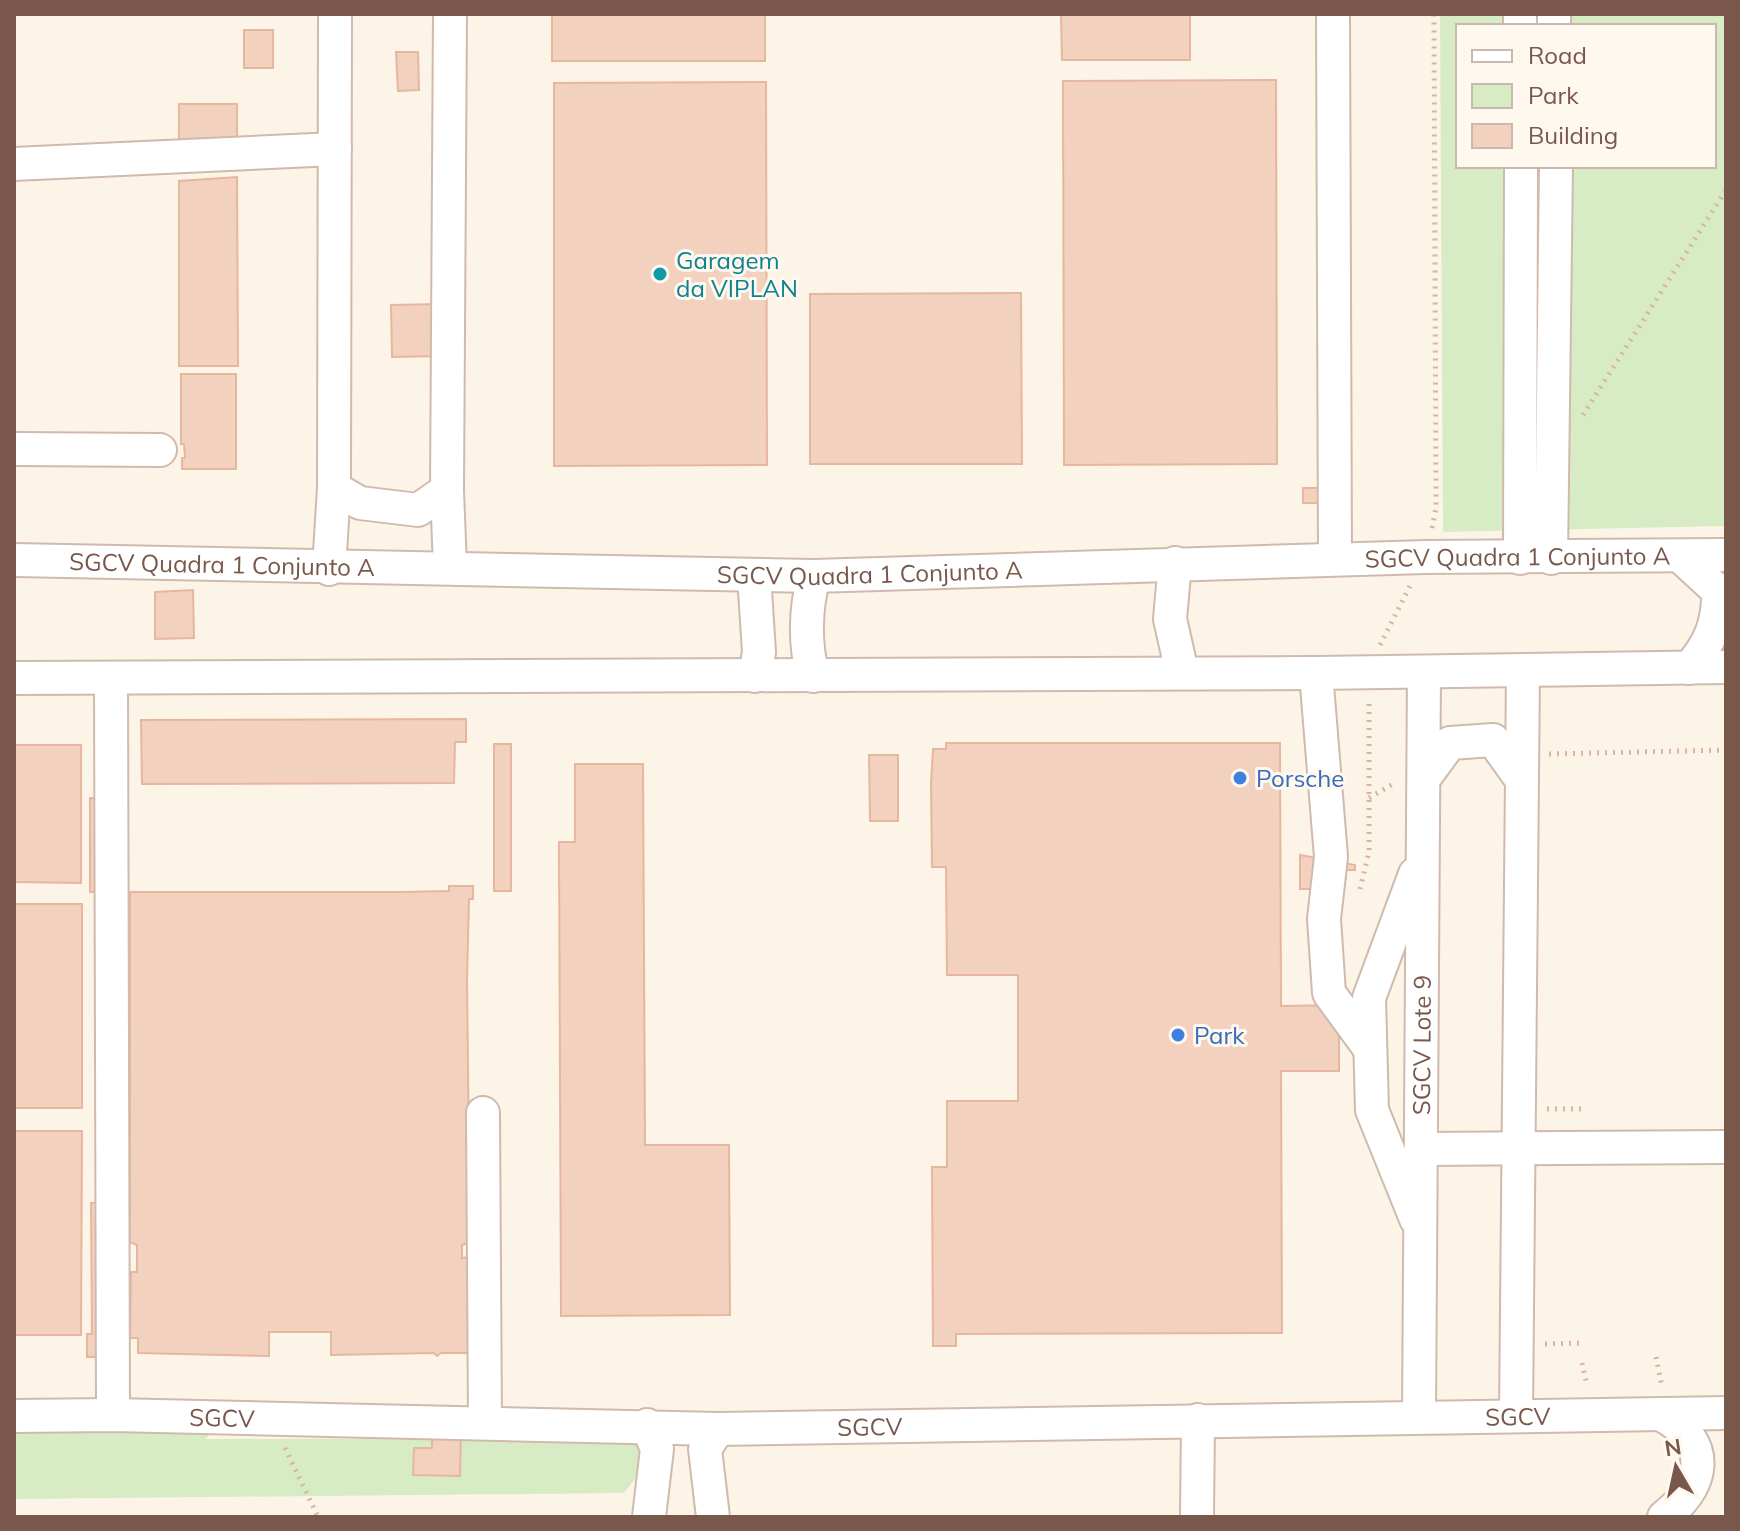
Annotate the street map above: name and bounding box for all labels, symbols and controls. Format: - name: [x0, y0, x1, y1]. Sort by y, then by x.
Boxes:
- legend: [1456, 24, 1716, 168]
- text: Road: [1528, 40, 1587, 70]
- text: Park: [1528, 80, 1579, 110]
- text: Building: [1528, 120, 1618, 150]
- place label: Garagem da VIPLAN: [676, 245, 798, 303]
- marker: Garagem da VIPLAN: [651, 265, 669, 283]
- street label: SGCV Quadra 1 Conjunto A: [1364, 540, 1671, 574]
- street label: SGCV Quadra 1 Conjunto A: [69, 546, 375, 582]
- street label: SGCV Quadra 1 Conjunto A: [717, 555, 1023, 591]
- place label: Porsche: [1256, 763, 1344, 793]
- marker: Porsche: [1231, 769, 1249, 787]
- street label: SGCV Lote 9: [1406, 975, 1437, 1115]
- place label: Park: [1194, 1020, 1245, 1050]
- marker: Park: [1169, 1026, 1187, 1044]
- street label: SGCV: [1485, 1401, 1551, 1432]
- street label: SGCV: [189, 1402, 255, 1433]
- street label: SGCV: [837, 1411, 903, 1442]
- north arrow: [1636, 1427, 1716, 1507]
- text: N: [1662, 1432, 1683, 1462]

